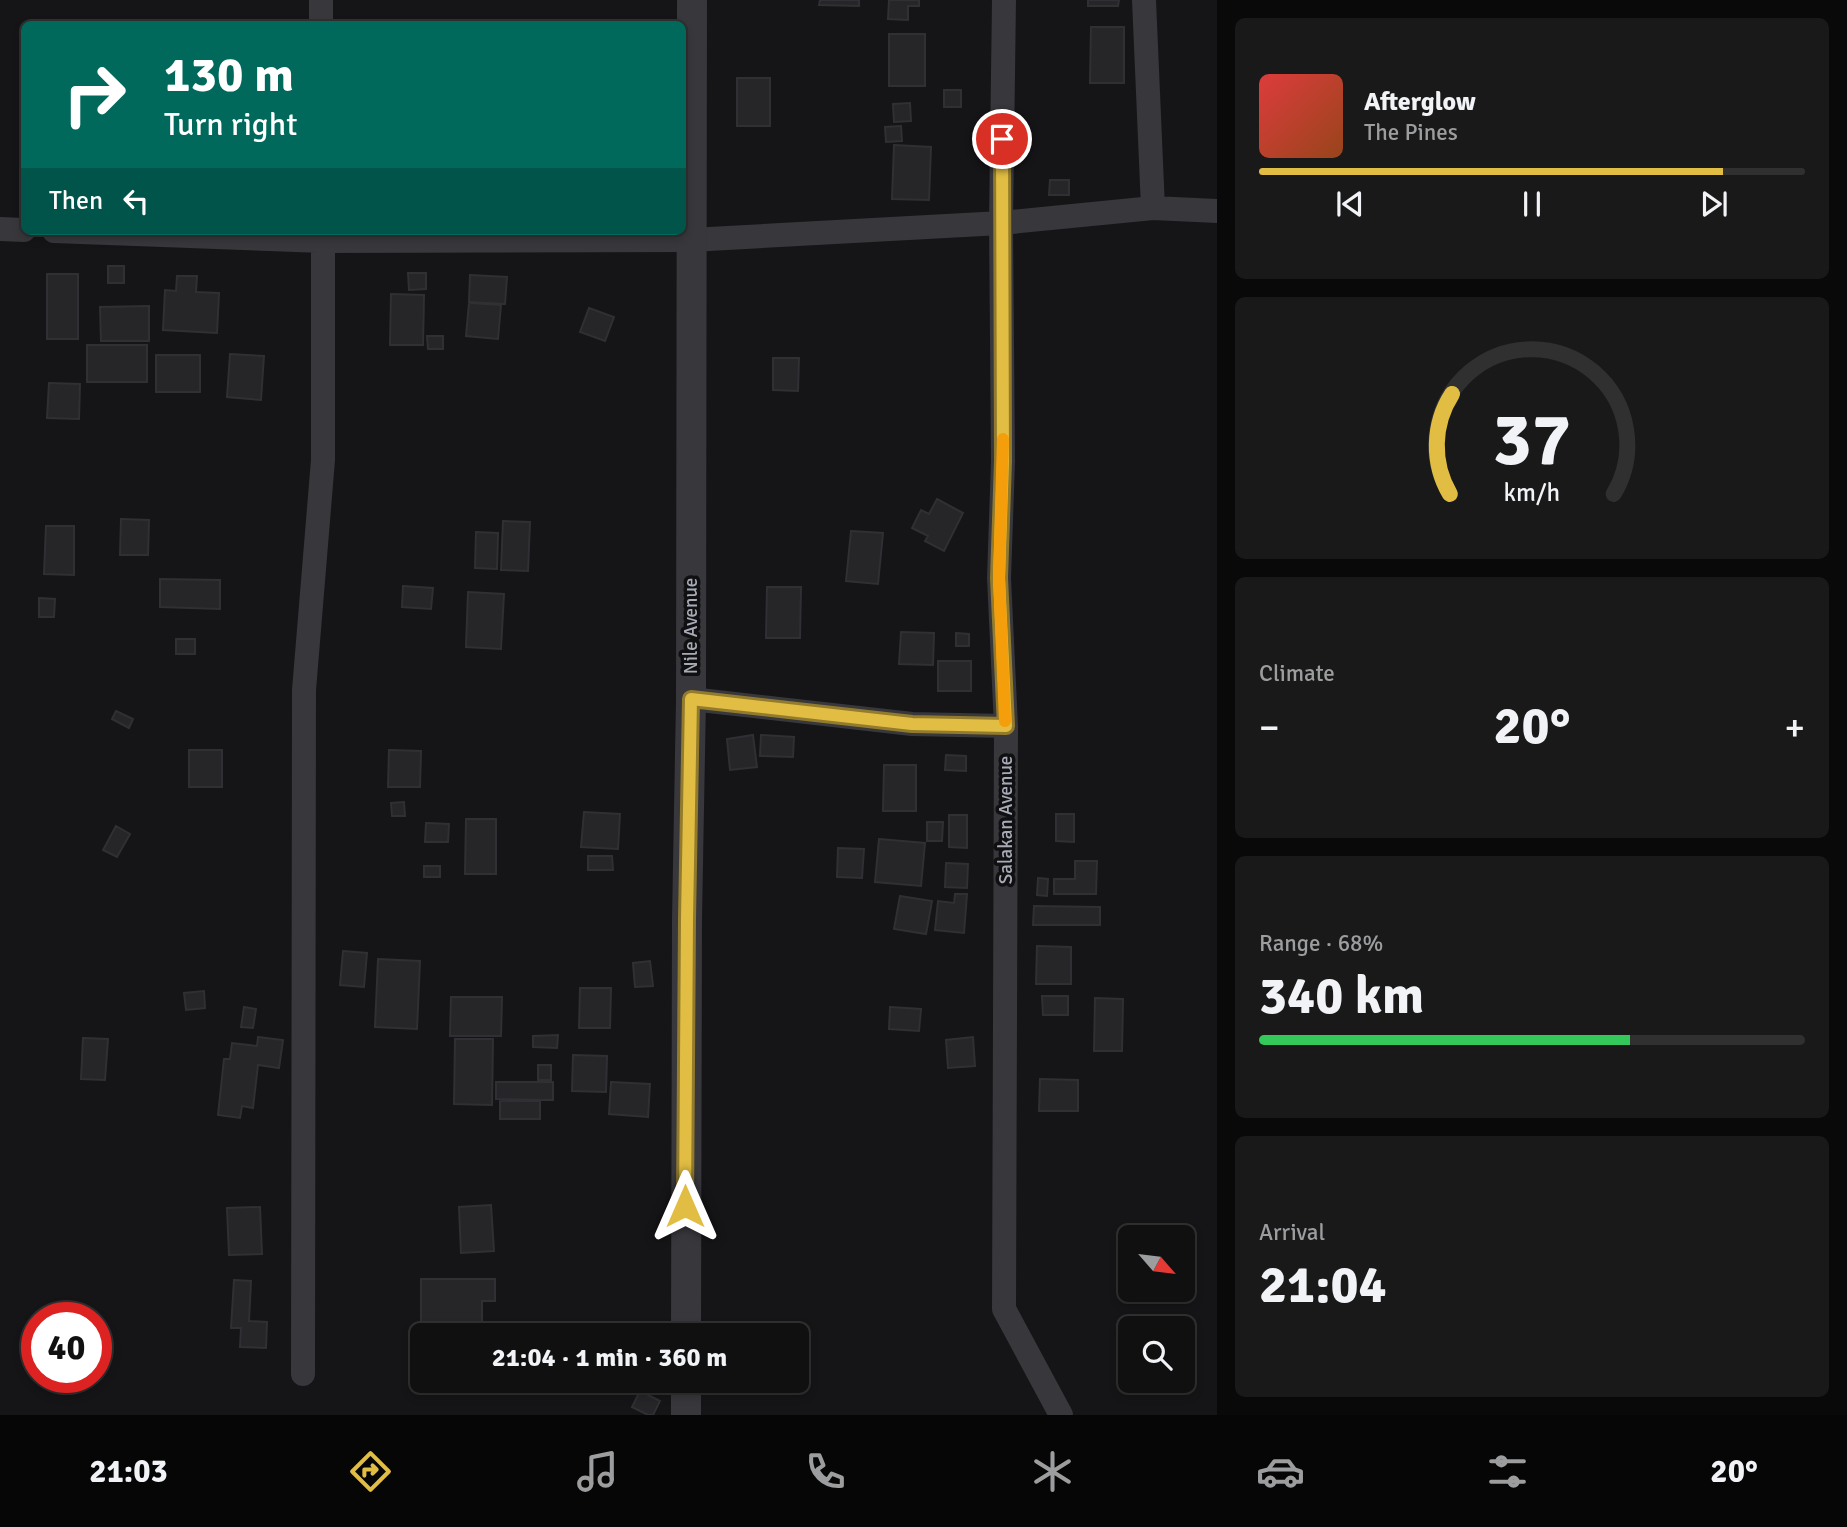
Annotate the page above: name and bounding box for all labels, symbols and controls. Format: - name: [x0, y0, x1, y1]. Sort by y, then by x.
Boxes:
- text: 130 m: [164, 45, 294, 105]
- icon: right: [49, 49, 140, 140]
- text: Afterglow: [1364, 86, 1476, 118]
- text: Turn right: [164, 105, 297, 144]
- pin: [972, 109, 1032, 169]
- text: The Pines: [1364, 118, 1458, 147]
- icon: arrive: [983, 120, 1021, 158]
- icon: left: [117, 182, 155, 220]
- text: Then: [49, 185, 103, 217]
- icon: previous: [1331, 185, 1369, 223]
- icon: pause: [1513, 185, 1551, 223]
- icon: next: [1695, 185, 1733, 223]
- text: 37: [1493, 397, 1571, 486]
- text: km/h: [1504, 477, 1560, 508]
- street label: Nile Avenue: [679, 578, 703, 674]
- text: Climate: [1259, 659, 1335, 688]
- text: 20°: [1494, 694, 1570, 758]
- text: −: [1259, 704, 1280, 751]
- text: +: [1784, 704, 1805, 751]
- street label: Salakan Avenue: [994, 756, 1018, 884]
- text: Range · 68%: [1259, 929, 1383, 958]
- text: 340 km: [1259, 964, 1424, 1028]
- position arrow: [648, 1169, 722, 1243]
- text: Arrival: [1259, 1218, 1325, 1247]
- north arrow: [1118, 1225, 1195, 1302]
- map controls: [1118, 1225, 1195, 1393]
- text: 21:04: [1259, 1253, 1387, 1317]
- speed limit sign: 40: [21, 1302, 112, 1393]
- button: search: [1118, 1316, 1195, 1393]
- text: 21:04 · 1 min · 360 m: [492, 1342, 727, 1374]
- icon: directions: [346, 1447, 395, 1496]
- icon: music: [573, 1447, 622, 1496]
- icon: phone: [801, 1447, 850, 1496]
- icon: climate: [1028, 1447, 1077, 1496]
- icon: car: [1256, 1447, 1305, 1496]
- icon: filters: [1483, 1447, 1532, 1496]
- text: 21:03: [89, 1452, 168, 1491]
- text: 20°: [1710, 1452, 1758, 1491]

